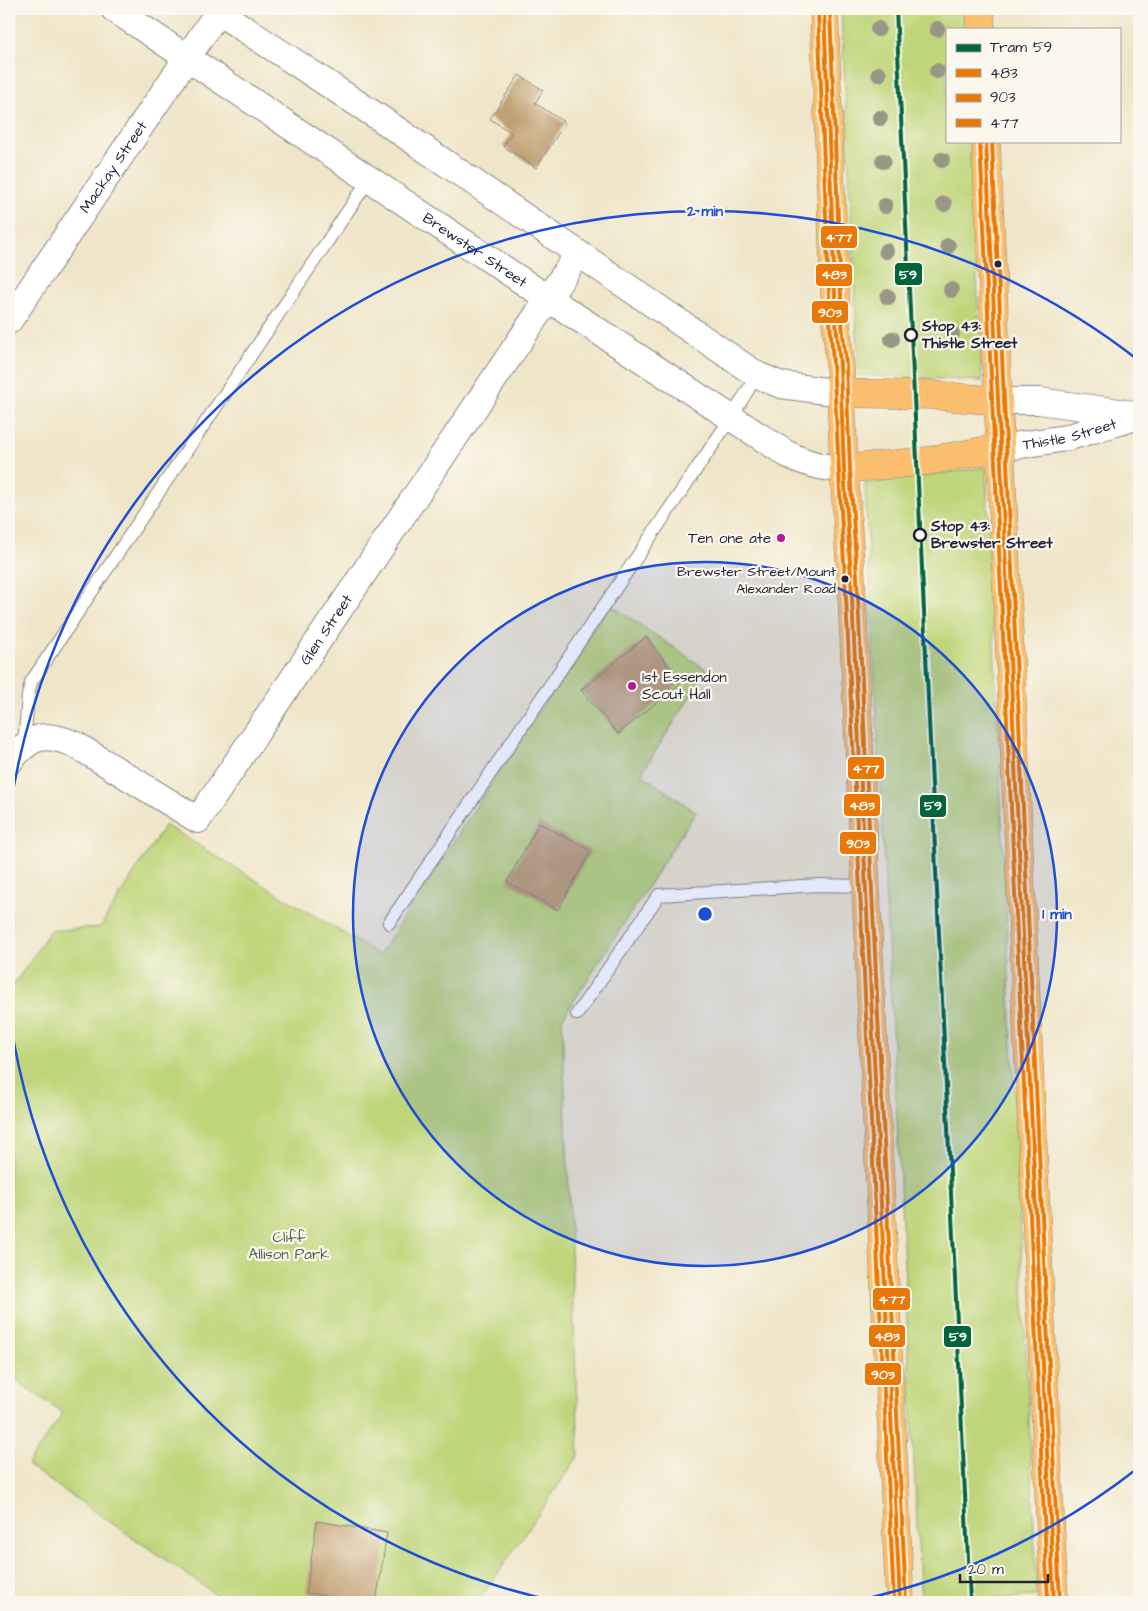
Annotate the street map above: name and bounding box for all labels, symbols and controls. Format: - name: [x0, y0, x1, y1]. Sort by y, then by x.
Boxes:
- legend: [946, 28, 1120, 142]
- text: Tram 59: [990, 37, 1052, 58]
- text: 483: [990, 63, 1018, 84]
- text: 903: [990, 87, 1016, 108]
- text: 477: [990, 113, 1019, 134]
- street label: Mackay Street: [75, 117, 152, 217]
- text: 2 min: [686, 201, 724, 222]
- street label: Brewster Street: [418, 208, 531, 293]
- line badge: 477: [820, 225, 858, 249]
- text: 477: [826, 228, 853, 248]
- unlabelled marker: [993, 259, 1003, 269]
- line badge: 59: [894, 262, 923, 286]
- line badge: 483: [815, 263, 853, 287]
- text: 483: [821, 265, 848, 285]
- text: 59: [899, 265, 917, 285]
- line badge: 903: [811, 300, 849, 324]
- text: 903: [818, 303, 843, 323]
- place label: Stop 43: Thistle Street: [921, 316, 1018, 354]
- marker: Stop 43: Thistle Street: [904, 328, 918, 342]
- street label: Thistle Street: [1021, 413, 1119, 455]
- place label: Stop 43: Brewster Street: [930, 516, 1053, 554]
- place label: Ten one ate: [688, 528, 771, 549]
- marker: Stop 43: Brewster Street: [913, 528, 927, 542]
- marker: Ten one ate: [775, 532, 787, 544]
- place label: Brewster Street/Mount Alexander Road: [677, 562, 836, 599]
- marker: Brewster Street/Mount Alexander Road: [840, 574, 850, 584]
- street label: Glen Street: [295, 590, 358, 669]
- place label: 1st Essendon Scout Hall: [642, 667, 727, 705]
- marker: 1st Essendon Scout Hall: [626, 680, 638, 692]
- line badge: 477: [847, 756, 885, 780]
- text: 477: [853, 759, 880, 779]
- line badge: 483: [843, 793, 881, 817]
- line badge: 59: [919, 794, 947, 818]
- text: 483: [849, 796, 876, 816]
- text: 59: [924, 796, 942, 816]
- line badge: 903: [839, 831, 877, 855]
- text: 903: [846, 834, 871, 854]
- text: 1 min: [1042, 904, 1072, 925]
- centre of rings: [696, 905, 714, 923]
- park label: Cliff Allison Park: [249, 1227, 329, 1265]
- line badge: 477: [872, 1287, 911, 1311]
- text: 477: [879, 1290, 906, 1310]
- line badge: 483: [868, 1324, 906, 1348]
- line badge: 59: [943, 1325, 972, 1348]
- text: 483: [874, 1327, 901, 1347]
- text: 59: [949, 1327, 967, 1347]
- line badge: 903: [864, 1362, 902, 1386]
- text: 903: [871, 1365, 896, 1385]
- scale bar: [960, 1551, 1048, 1583]
- text: 20 m: [968, 1559, 1004, 1580]

